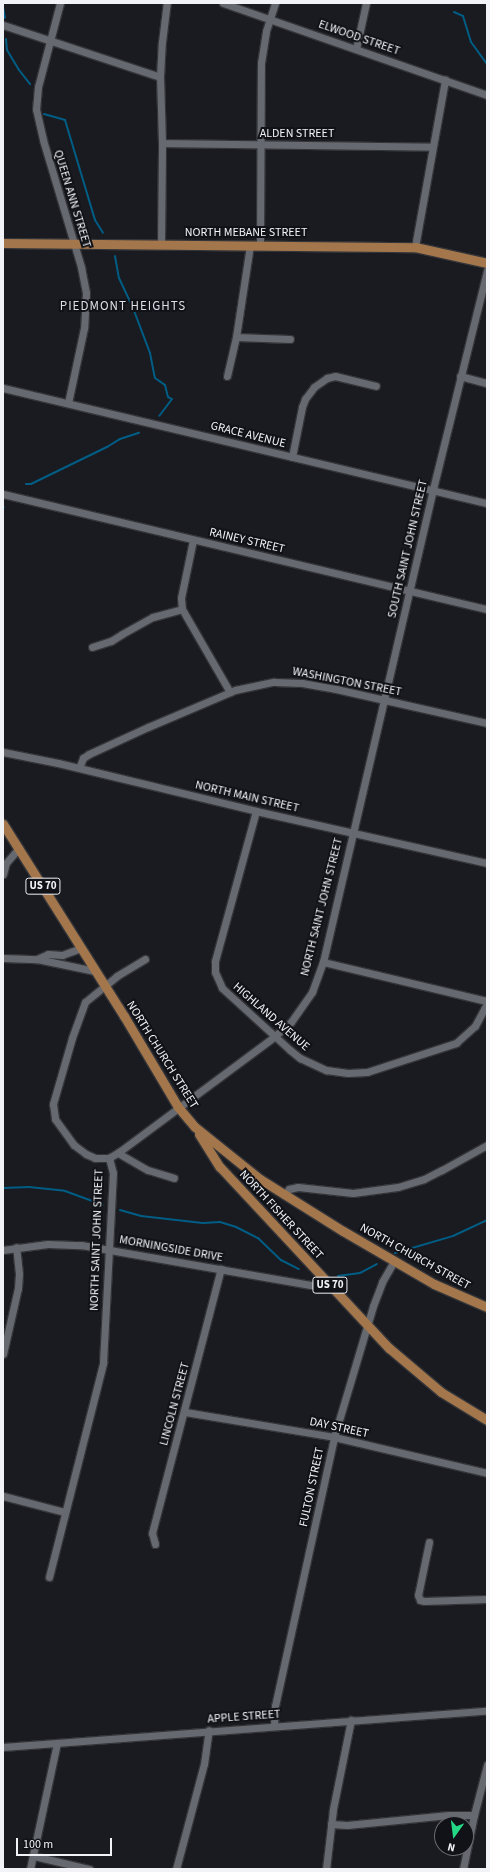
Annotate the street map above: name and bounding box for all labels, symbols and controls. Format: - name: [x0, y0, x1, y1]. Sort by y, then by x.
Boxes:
- street label: ELWOOD STREET: [316, 17, 402, 59]
- street label: ALDEN STREET: [260, 127, 334, 141]
- street label: QUEEN ANN STREET: [50, 148, 94, 250]
- street label: NORTH MEBANE STREET: [185, 226, 307, 240]
- district label: PIEDMONT HEIGHTS: [60, 298, 186, 314]
- street label: GRACE AVENUE: [209, 419, 287, 451]
- street label: SOUTH SAINT JOHN STREET: [385, 478, 431, 620]
- street label: RAINEY STREET: [208, 525, 286, 557]
- street label: WASHINGTON STREET: [291, 664, 403, 700]
- street label: NORTH MAIN STREET: [194, 778, 300, 816]
- street label: NORTH SAINT JOHN STREET: [298, 836, 346, 978]
- road number: US 70: [25, 877, 61, 895]
- street label: HIGHLAND AVENUE: [230, 980, 312, 1054]
- street label: NORTH CHURCH STREET: [123, 999, 201, 1111]
- street label: NORTH FISHER STREET: [236, 1168, 326, 1262]
- street label: NORTH SAINT JOHN STREET: [87, 1169, 107, 1311]
- street label: NORTH CHURCH STREET: [357, 1221, 473, 1293]
- street label: MORNINGSIDE DRIVE: [118, 1233, 224, 1265]
- road number: US 70: [312, 1276, 348, 1294]
- street label: LINCOLN STREET: [157, 1361, 193, 1447]
- street label: DAY STREET: [308, 1415, 370, 1441]
- street label: FULTON STREET: [297, 1446, 327, 1528]
- street label: APPLE STREET: [207, 1707, 281, 1727]
- north arrow: [434, 1816, 474, 1856]
- scale bar: [18, 1830, 114, 1856]
- text: 100 m: [23, 1836, 53, 1853]
- text: N: [446, 1839, 457, 1855]

